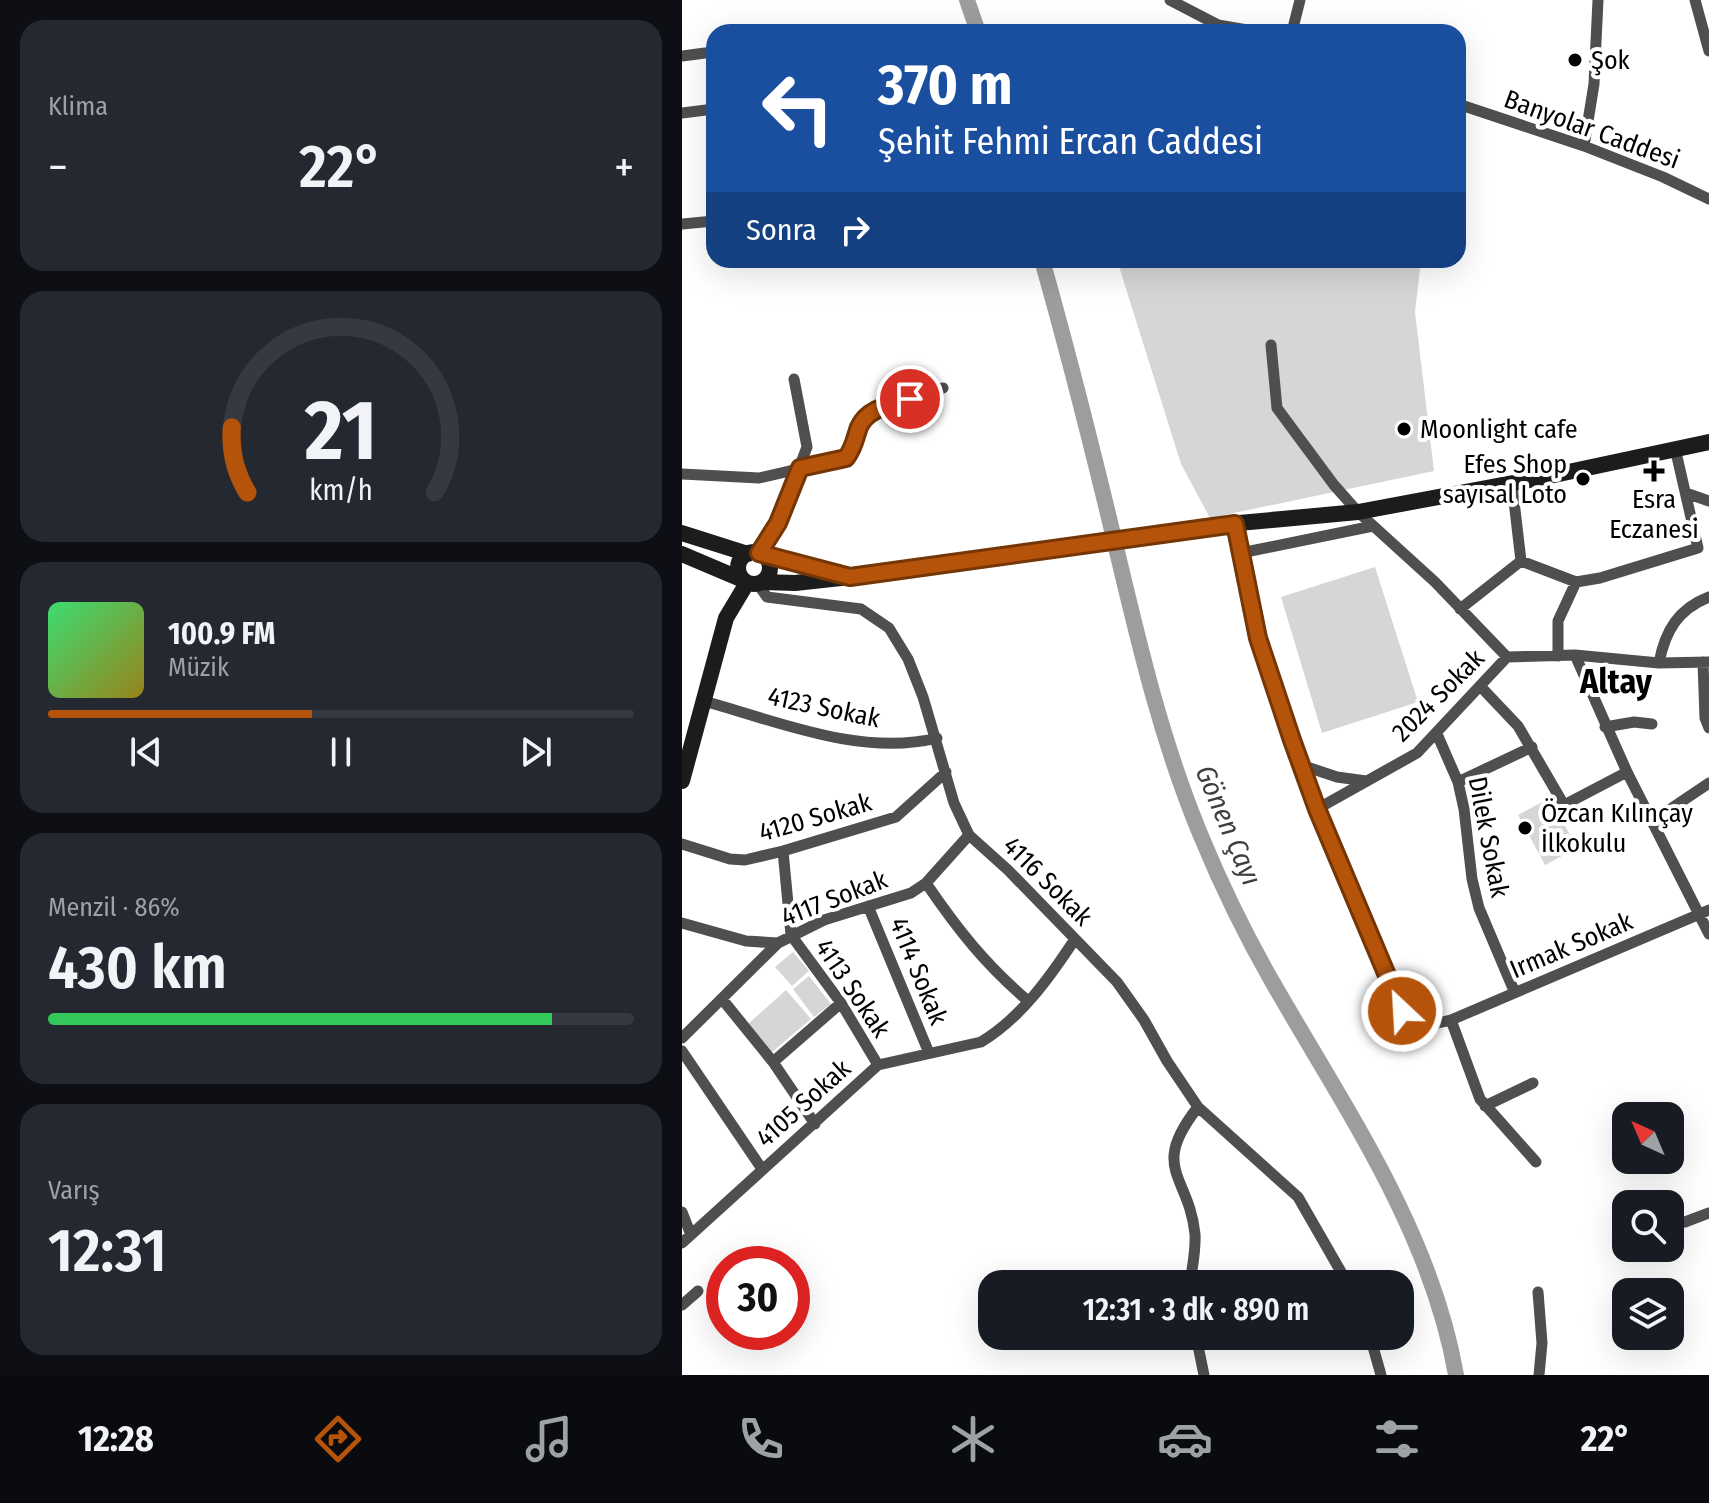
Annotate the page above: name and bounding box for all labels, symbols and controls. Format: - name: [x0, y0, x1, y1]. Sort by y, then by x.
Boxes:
- place label: Şok: [1591, 45, 1631, 76]
- marker: Şok: [1566, 51, 1584, 69]
- text: 370 m: [878, 52, 1013, 119]
- icon: left: [746, 56, 850, 160]
- street label: Banyolar Caddesi: [1500, 83, 1684, 176]
- text: Klima: [48, 91, 108, 122]
- text: Şehit Fehmi Ercan Caddesi: [878, 120, 1263, 164]
- text: 22°: [299, 131, 383, 203]
- text: −: [48, 141, 68, 194]
- text: +: [614, 141, 634, 194]
- icon: right: [833, 208, 877, 252]
- text: Sonra: [746, 212, 817, 248]
- pin: [876, 365, 944, 433]
- icon: arrive: [888, 377, 932, 421]
- text: 21: [304, 380, 377, 480]
- place label: Moonlight cafe: [1420, 414, 1578, 445]
- marker: Moonlight cafe: [1395, 420, 1413, 438]
- place label: Efes Shop sayısal Loto: [1443, 449, 1567, 510]
- marker: Esra Eczanesi: [1645, 462, 1663, 480]
- marker: Efes Shop sayısal Loto: [1574, 470, 1592, 488]
- text: km/h: [309, 473, 373, 508]
- place label: Esra Eczanesi: [1609, 484, 1699, 545]
- text: 100.9 FM: [168, 616, 275, 652]
- street label: 2024 Sokak: [1386, 642, 1491, 748]
- text: Müzik: [168, 652, 229, 683]
- district label: Altay: [1579, 661, 1653, 702]
- street label: 4123 Sokak: [765, 681, 884, 735]
- icon: previous: [124, 730, 168, 774]
- icon: pause: [319, 730, 363, 774]
- icon: next: [514, 730, 558, 774]
- water label: Gönen Çayı: [1189, 760, 1269, 890]
- street label: Dilek Sokak: [1462, 774, 1516, 901]
- street label: 4120 Sokak: [755, 786, 876, 848]
- place label: Özcan Kılınçay İlkokulu: [1541, 798, 1693, 859]
- marker: Özcan Kılınçay İlkokulu: [1516, 819, 1534, 837]
- street label: 4116 Sokak: [997, 830, 1099, 933]
- street label: 4117 Sokak: [777, 864, 892, 933]
- text: Menzil · 86%: [48, 892, 180, 923]
- street label: Irmak Sokak: [1505, 905, 1638, 985]
- street label: 4114 Sokak: [883, 913, 954, 1030]
- text: 430 km: [48, 932, 227, 1004]
- street label: 4113 Sokak: [808, 933, 897, 1044]
- position arrow: [1360, 969, 1444, 1053]
- street label: 4105 Sokak: [750, 1052, 857, 1154]
- north arrow: [1612, 1102, 1684, 1174]
- map controls: [1612, 1102, 1684, 1350]
- text: Varış: [48, 1175, 100, 1206]
- button: search: [1612, 1190, 1684, 1262]
- text: 12:31: [48, 1215, 167, 1287]
- speed limit sign: 30: [706, 1246, 810, 1350]
- button: layers: [1612, 1278, 1684, 1350]
- text: 12:31 · 3 dk · 890 m: [1083, 1292, 1309, 1328]
- icon: directions: [310, 1411, 366, 1467]
- icon: music: [521, 1411, 577, 1467]
- icon: phone: [733, 1411, 789, 1467]
- icon: climate: [945, 1411, 1001, 1467]
- icon: car: [1157, 1411, 1213, 1467]
- icon: filters: [1369, 1411, 1425, 1467]
- text: 12:28: [78, 1417, 154, 1461]
- text: 22°: [1581, 1417, 1631, 1461]

